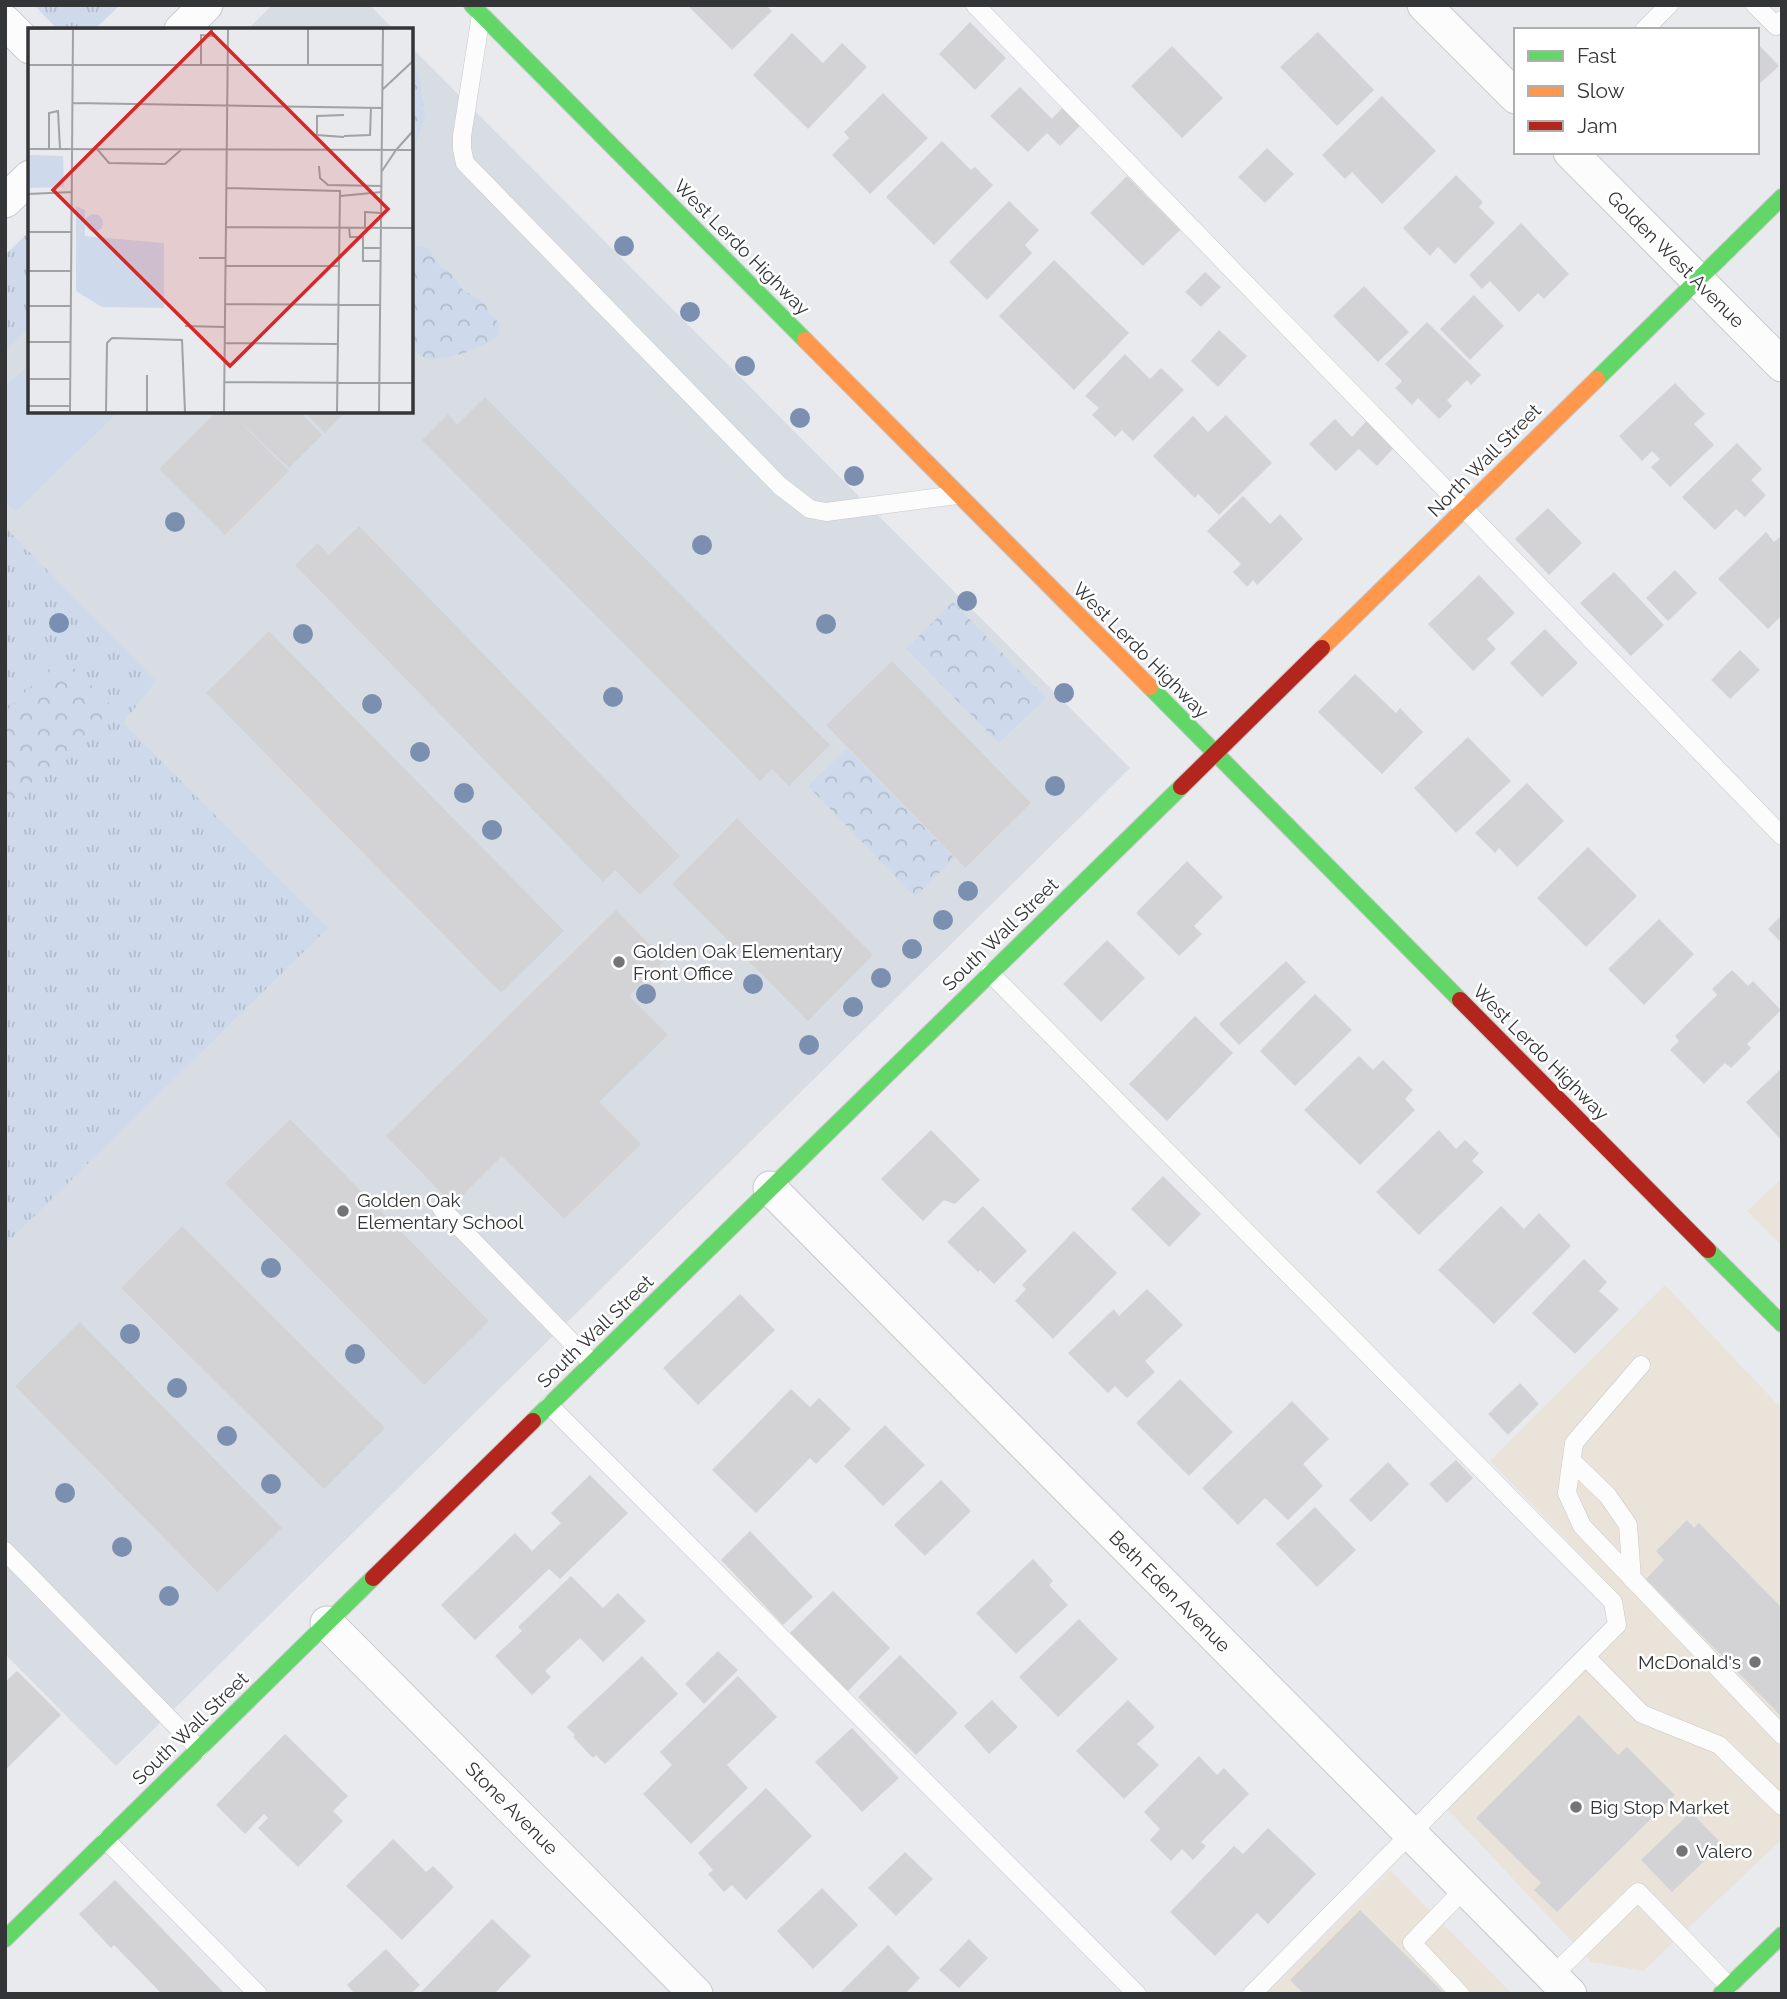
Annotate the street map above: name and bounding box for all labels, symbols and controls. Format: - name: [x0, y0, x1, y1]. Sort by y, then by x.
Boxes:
- inset map: [28, 28, 413, 413]
- legend: [1514, 28, 1759, 154]
- text: Fast: [1577, 43, 1617, 68]
- text: Slow: [1577, 78, 1625, 103]
- text: Jam: [1577, 113, 1618, 138]
- street label: West Lerdo Highway: [670, 175, 814, 319]
- street label: Golden West Avenue: [1603, 186, 1749, 332]
- street label: North Wall Street: [1423, 399, 1545, 521]
- street label: West Lerdo Highway: [1069, 578, 1213, 722]
- street label: South Wall Street: [938, 873, 1063, 995]
- place label: Golden Oak Elementary Front Office: [633, 940, 843, 984]
- marker: Golden Oak Elementary Front Office: [611, 954, 627, 970]
- street label: West Lerdo Highway: [1469, 980, 1613, 1124]
- place label: Golden Oak Elementary School: [357, 1189, 524, 1233]
- marker: Golden Oak Elementary School: [335, 1203, 351, 1219]
- street label: South Wall Street: [533, 1270, 658, 1392]
- street label: Beth Eden Avenue: [1105, 1526, 1235, 1656]
- place label: McDonald's: [1638, 1651, 1741, 1673]
- marker: McDonald's: [1747, 1654, 1763, 1670]
- street label: South Wall Street: [128, 1667, 253, 1789]
- street label: Stone Avenue: [461, 1757, 563, 1859]
- place label: Big Stop Market: [1590, 1796, 1730, 1818]
- marker: Big Stop Market: [1568, 1799, 1584, 1815]
- place label: Valero: [1696, 1840, 1752, 1862]
- marker: Valero: [1674, 1843, 1690, 1859]

